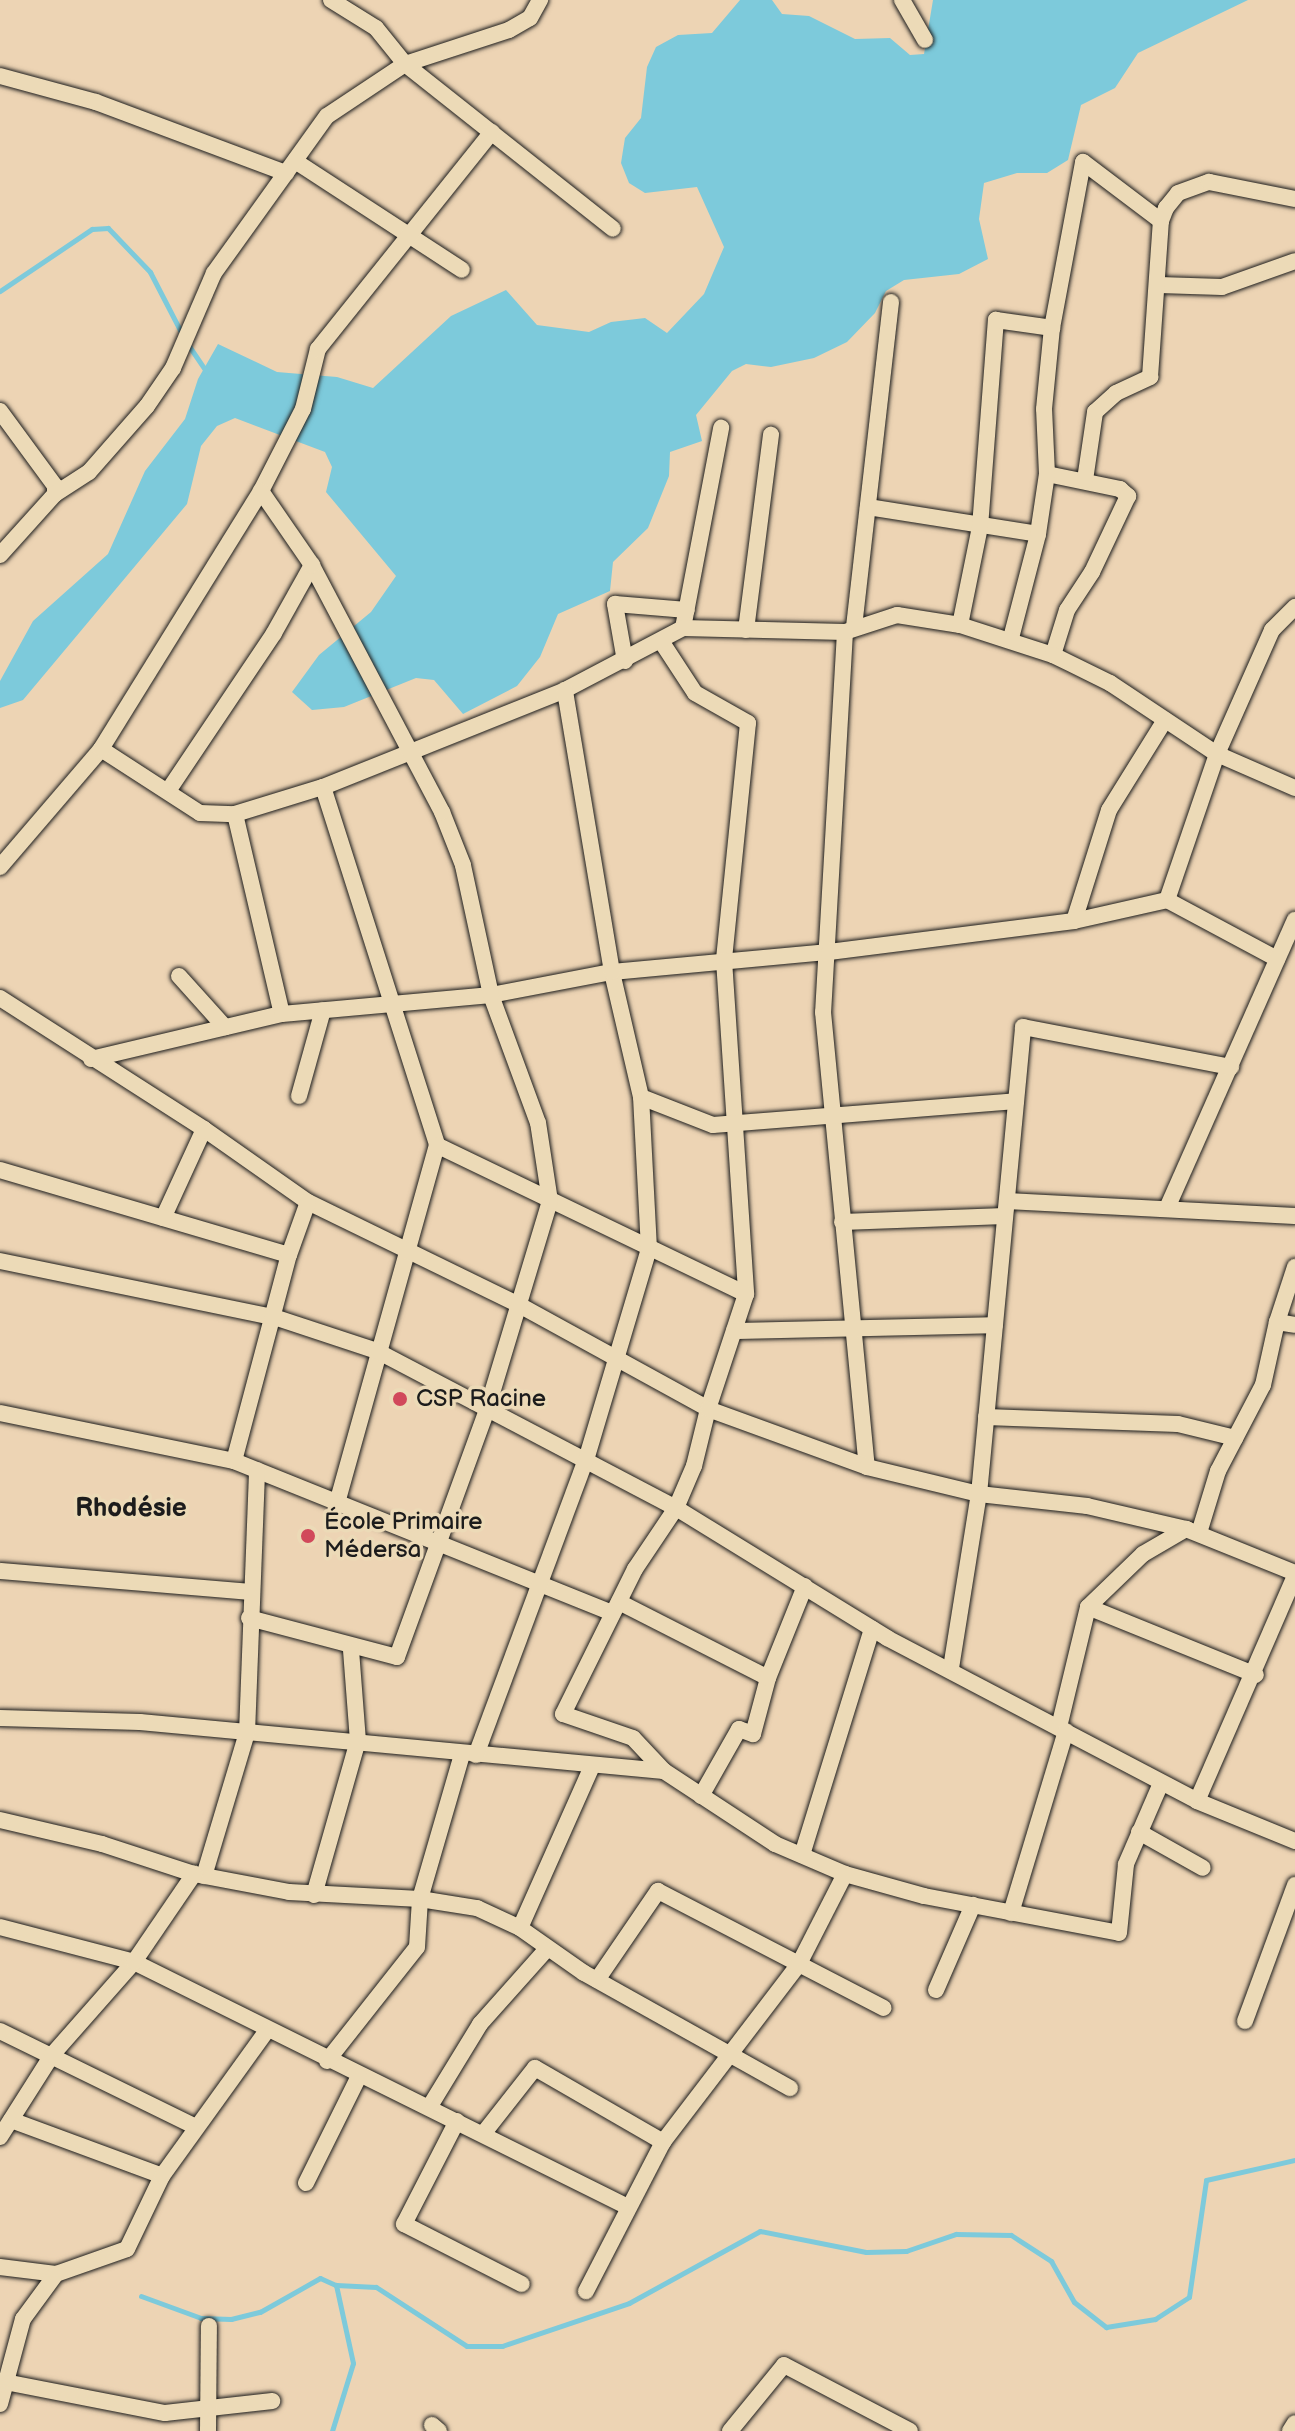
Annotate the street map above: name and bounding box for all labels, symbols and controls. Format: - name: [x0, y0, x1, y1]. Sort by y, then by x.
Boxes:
- place label: CSP Racine: [416, 1385, 546, 1413]
- marker: CSP Racine: [391, 1390, 409, 1408]
- district label: Rhodésie: [75, 1493, 187, 1525]
- place label: École Primaire Médersa: [324, 1508, 482, 1564]
- marker: École Primaire Médersa: [299, 1527, 317, 1545]

